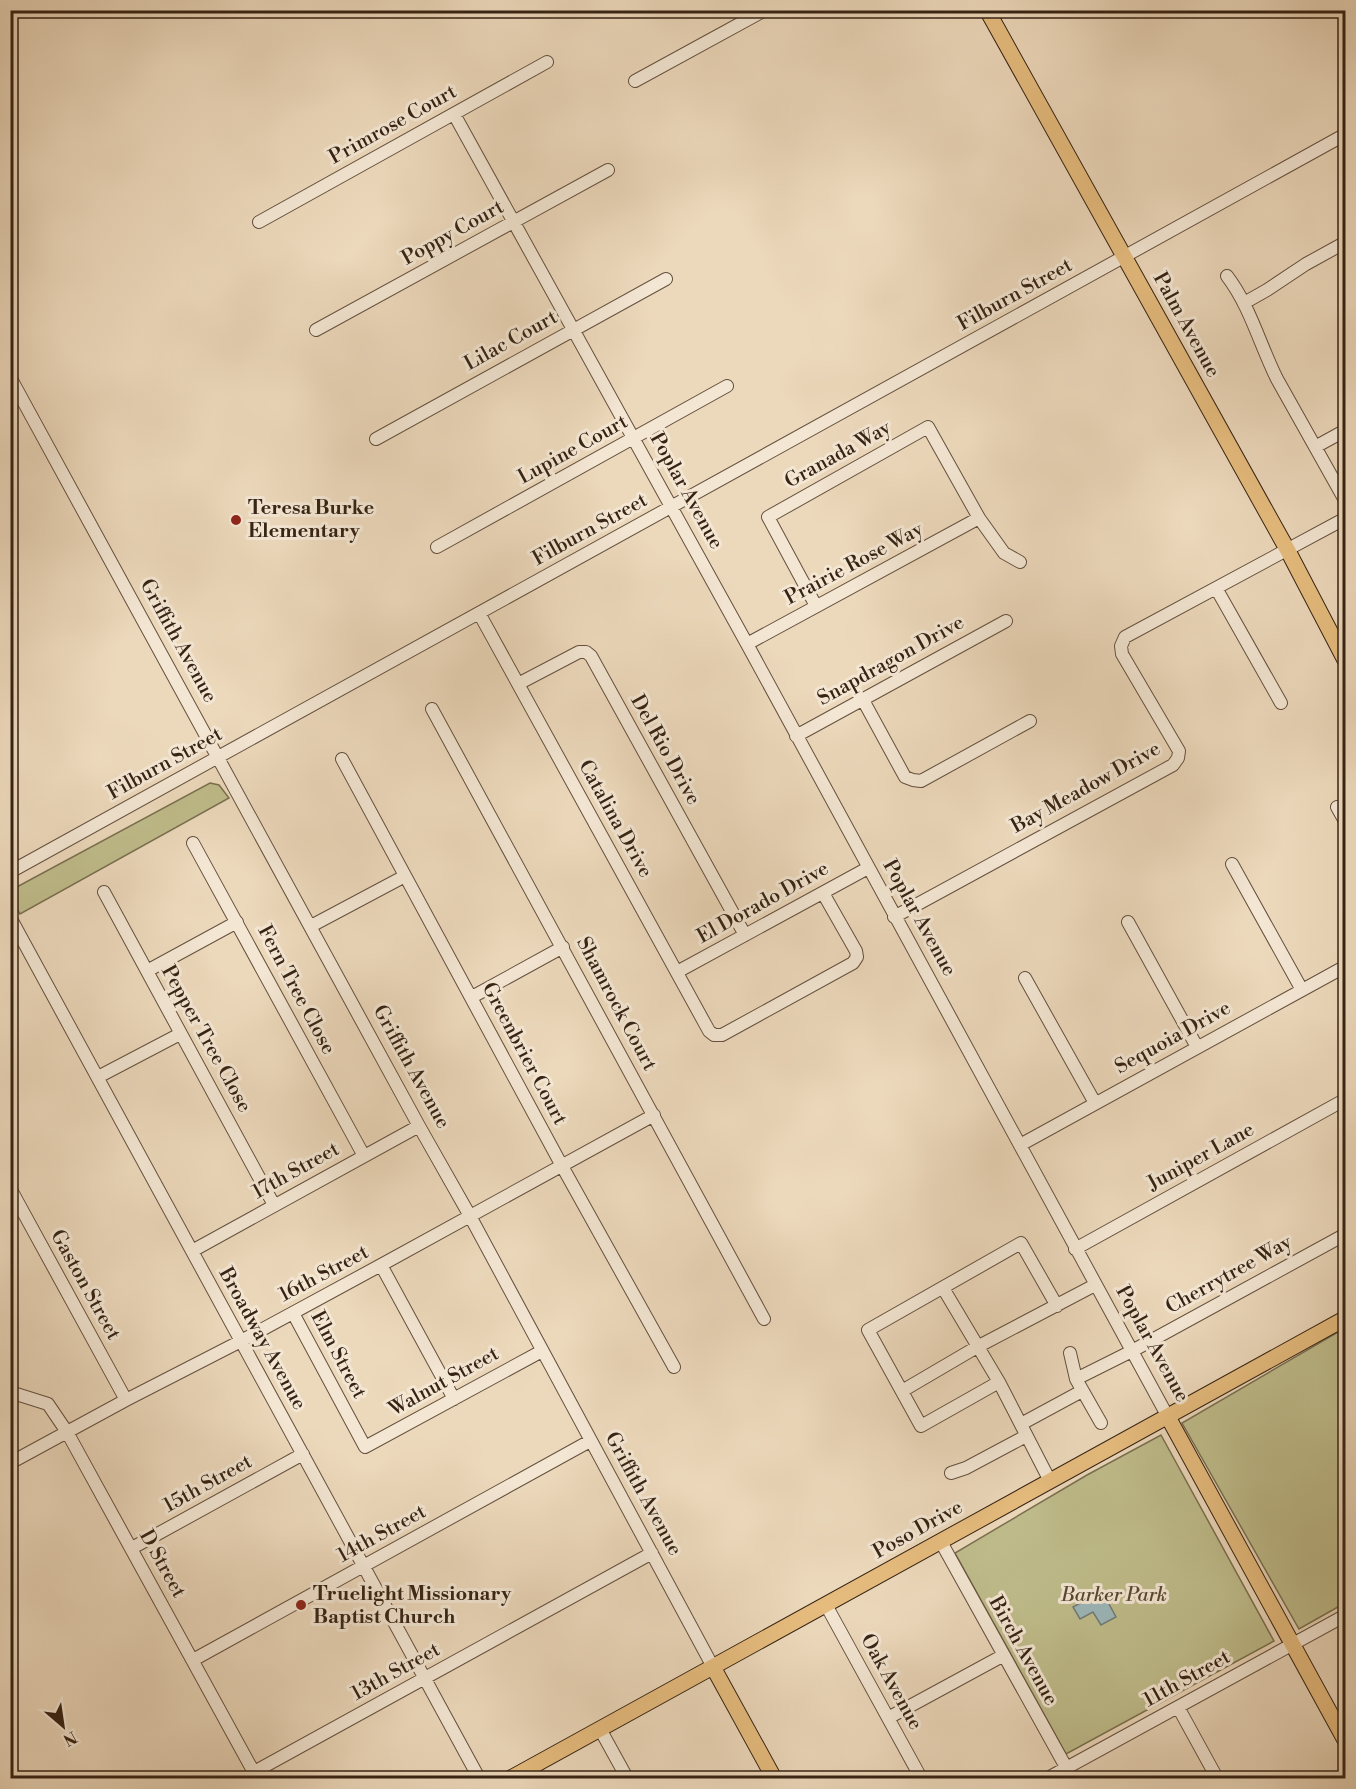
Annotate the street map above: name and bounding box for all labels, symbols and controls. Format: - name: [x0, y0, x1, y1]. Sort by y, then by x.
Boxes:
- street label: Primrose Court: [325, 80, 461, 170]
- street label: Poppy Court: [398, 195, 508, 271]
- street label: Filburn Street: [953, 253, 1077, 337]
- street label: Palm Avenue: [1147, 268, 1225, 382]
- street label: Lilac Court: [460, 305, 562, 377]
- street label: Lupine Court: [514, 410, 632, 490]
- street label: Granada Way: [781, 415, 896, 494]
- street label: Poplar Avenue: [644, 428, 728, 554]
- street label: Filburn Street: [528, 488, 652, 572]
- place label: Teresa Burke Elementary: [248, 496, 375, 544]
- marker: Teresa Burke Elementary: [229, 513, 243, 527]
- street label: Prairie Rose Way: [780, 517, 928, 611]
- street label: Griffith Avenue: [134, 575, 222, 707]
- street label: Snapdragon Drive: [813, 610, 969, 712]
- street label: Del Rio Drive: [624, 690, 706, 810]
- street label: Filburn Street: [103, 722, 227, 806]
- street label: Bay Meadow Drive: [1006, 737, 1165, 840]
- street label: Catalina Drive: [572, 756, 658, 882]
- street label: Poplar Avenue: [877, 855, 961, 981]
- street label: El Dorado Drive: [693, 856, 833, 950]
- street label: Fern Tree Close: [251, 921, 341, 1059]
- street label: Shamrock Court: [570, 933, 662, 1075]
- street label: Pepper Tree Close: [155, 961, 257, 1117]
- street label: Greenbrier Court: [476, 978, 572, 1130]
- street label: Sequoia Drive: [1111, 996, 1235, 1080]
- street label: Griffith Avenue: [367, 1001, 455, 1133]
- street label: Juniper Lane: [1142, 1117, 1259, 1197]
- street label: 17th Street: [248, 1137, 344, 1205]
- street label: Gaston Street: [44, 1225, 126, 1345]
- street label: Cherrytree Way: [1162, 1230, 1297, 1320]
- street label: 16th Street: [275, 1240, 373, 1308]
- street label: Broadway Avenue: [212, 1263, 311, 1415]
- street label: Poplar Avenue: [1110, 1281, 1194, 1407]
- street label: Elm Street: [304, 1307, 372, 1403]
- street label: Walnut Street: [384, 1342, 503, 1423]
- street label: Griffith Avenue: [599, 1428, 687, 1560]
- street label: 15th Street: [159, 1449, 257, 1519]
- street label: Poso Drive: [869, 1495, 967, 1565]
- street label: 14th Street: [333, 1499, 431, 1569]
- street label: D Street: [133, 1526, 191, 1602]
- place label: Truelight Missionary Baptist Church: [313, 1582, 512, 1630]
- park label: Barker Park: [1060, 1583, 1167, 1608]
- street label: Birch Avenue: [982, 1591, 1063, 1710]
- marker: Truelight Missionary Baptist Church: [294, 1598, 308, 1612]
- street label: Oak Avenue: [854, 1629, 928, 1735]
- street label: 13th Street: [347, 1637, 445, 1707]
- street label: 11th Street: [1139, 1645, 1235, 1713]
- north arrow: [33, 1696, 93, 1756]
- text: N: [59, 1726, 80, 1750]

